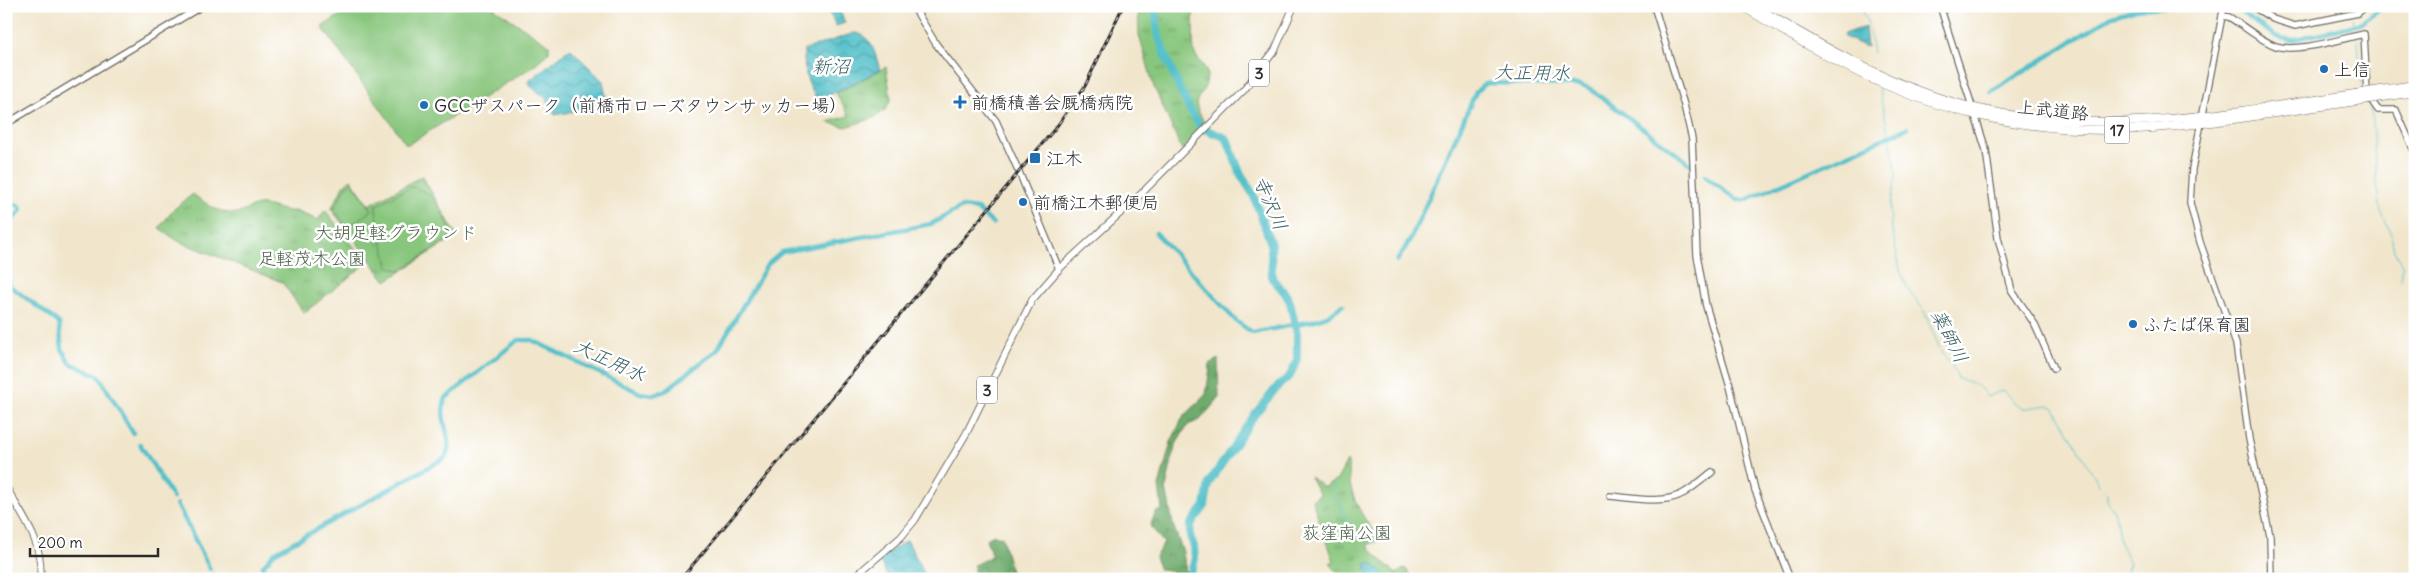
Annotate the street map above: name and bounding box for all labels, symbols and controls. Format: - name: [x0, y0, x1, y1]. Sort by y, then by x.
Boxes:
- water label: 新沼: [812, 54, 852, 78]
- place label: 上信: [2334, 58, 2370, 81]
- road number: 3: [1249, 59, 1269, 86]
- water label: 大正用水: [1494, 59, 1570, 85]
- marker: 上信: [2318, 63, 2330, 75]
- place label: 前橋積善会厩橋病院: [971, 91, 1133, 114]
- place label: GCCザスパーク（前橋市ローズタウンサッカー場）: [434, 94, 847, 117]
- marker: 前橋積善会厩橋病院: [953, 95, 967, 109]
- street label: 上武道路: [2016, 95, 2090, 125]
- marker: GCCザスパーク（前橋市ローズタウンサッカー場）: [418, 99, 430, 111]
- road number: 17: [2104, 116, 2130, 144]
- place label: 江木: [1046, 147, 1082, 170]
- marker: 江木: [1028, 151, 1042, 165]
- water label: 寺沢川: [1249, 172, 1293, 234]
- place label: 前橋江木郵便局: [1033, 191, 1159, 214]
- marker: 前橋江木郵便局: [1017, 196, 1029, 208]
- park label: 大胡足軽グラウンド: [315, 221, 477, 244]
- park label: 足軽茂木公園: [258, 247, 366, 270]
- water label: 薬師川: [1926, 305, 1974, 367]
- place label: ふたば保育園: [2143, 313, 2251, 336]
- marker: ふたば保育園: [2127, 318, 2139, 330]
- water label: 大正用水: [570, 333, 650, 387]
- road number: 3: [977, 376, 997, 404]
- park label: 荻窪南公園: [1302, 521, 1392, 544]
- scale bar: [30, 525, 158, 557]
- text: 200 m: [38, 533, 83, 552]

